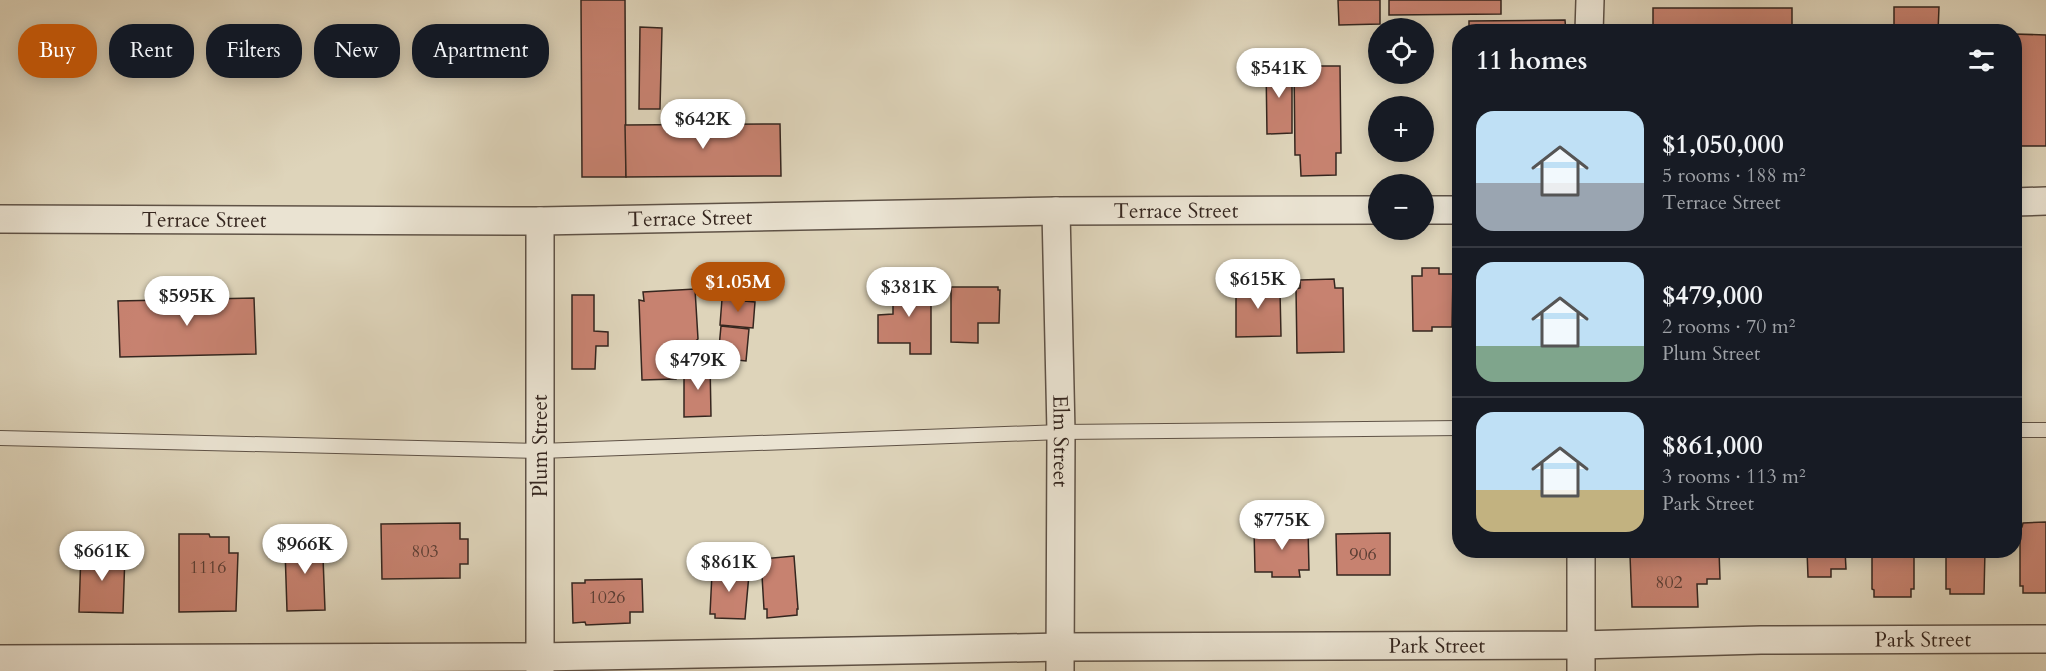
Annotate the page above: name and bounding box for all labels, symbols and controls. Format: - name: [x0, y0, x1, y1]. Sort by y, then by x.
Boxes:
- map controls: [1368, 18, 1434, 240]
- button: locate: [1368, 18, 1434, 84]
- chip: Buy: [18, 24, 97, 78]
- chip: Rent: [109, 24, 194, 78]
- chip: Filters: [206, 24, 302, 78]
- chip: New: [314, 24, 400, 78]
- chip: Apartment: [412, 24, 549, 78]
- text: 11 homes: [1476, 43, 1587, 78]
- icon: filters: [1965, 44, 1998, 77]
- pin: $541K: [1237, 48, 1321, 99]
- text: $541K: [1250, 54, 1308, 81]
- button: +: [1368, 96, 1434, 162]
- pin: $642K: [661, 99, 745, 150]
- text: $642K: [674, 105, 732, 132]
- text: $1,050,000: [1662, 127, 1784, 162]
- icon: home: [1524, 135, 1596, 207]
- text: 5 rooms · 188 m²: [1662, 162, 1806, 189]
- button: −: [1368, 174, 1434, 240]
- text: Terrace Street: [1662, 189, 1781, 216]
- street label: Terrace Street: [1113, 196, 1239, 225]
- street label: Terrace Street: [627, 202, 753, 234]
- street label: Terrace Street: [142, 205, 267, 234]
- pin: $615K: [1216, 259, 1300, 310]
- pin: $1.05M: [689, 262, 787, 313]
- text: $615K: [1229, 265, 1287, 292]
- pin: $381K: [867, 267, 951, 318]
- text: $1.05M: [705, 268, 771, 295]
- text: $381K: [880, 273, 938, 300]
- pin: $595K: [145, 276, 229, 327]
- text: $479,000: [1662, 278, 1763, 313]
- text: $595K: [158, 282, 216, 309]
- icon: home: [1524, 286, 1596, 358]
- text: 2 rooms · 70 m²: [1662, 313, 1795, 340]
- pin: $479K: [656, 340, 740, 391]
- text: Plum Street: [1662, 340, 1760, 367]
- text: $479K: [669, 346, 727, 373]
- street label: Plum Street: [526, 394, 555, 498]
- street label: Elm Street: [1046, 394, 1076, 488]
- text: $861,000: [1662, 428, 1763, 463]
- icon: home: [1524, 436, 1596, 508]
- text: 3 rooms · 113 m²: [1662, 463, 1806, 490]
- text: Park Street: [1662, 490, 1754, 517]
- pin: $775K: [1240, 500, 1324, 551]
- text: $775K: [1253, 506, 1311, 533]
- pin: $966K: [263, 524, 347, 575]
- text: $966K: [276, 530, 334, 557]
- pin: $661K: [60, 531, 144, 582]
- text: $661K: [73, 537, 131, 564]
- house number: 803: [411, 539, 439, 564]
- pin: $861K: [687, 542, 771, 593]
- house number: 906: [1349, 542, 1377, 567]
- text: $861K: [700, 548, 758, 575]
- house number: 1116: [190, 555, 226, 580]
- house number: 802: [1655, 570, 1683, 595]
- house number: 1026: [589, 585, 625, 610]
- street label: Park Street: [1874, 625, 1972, 654]
- street label: Park Street: [1389, 631, 1486, 660]

